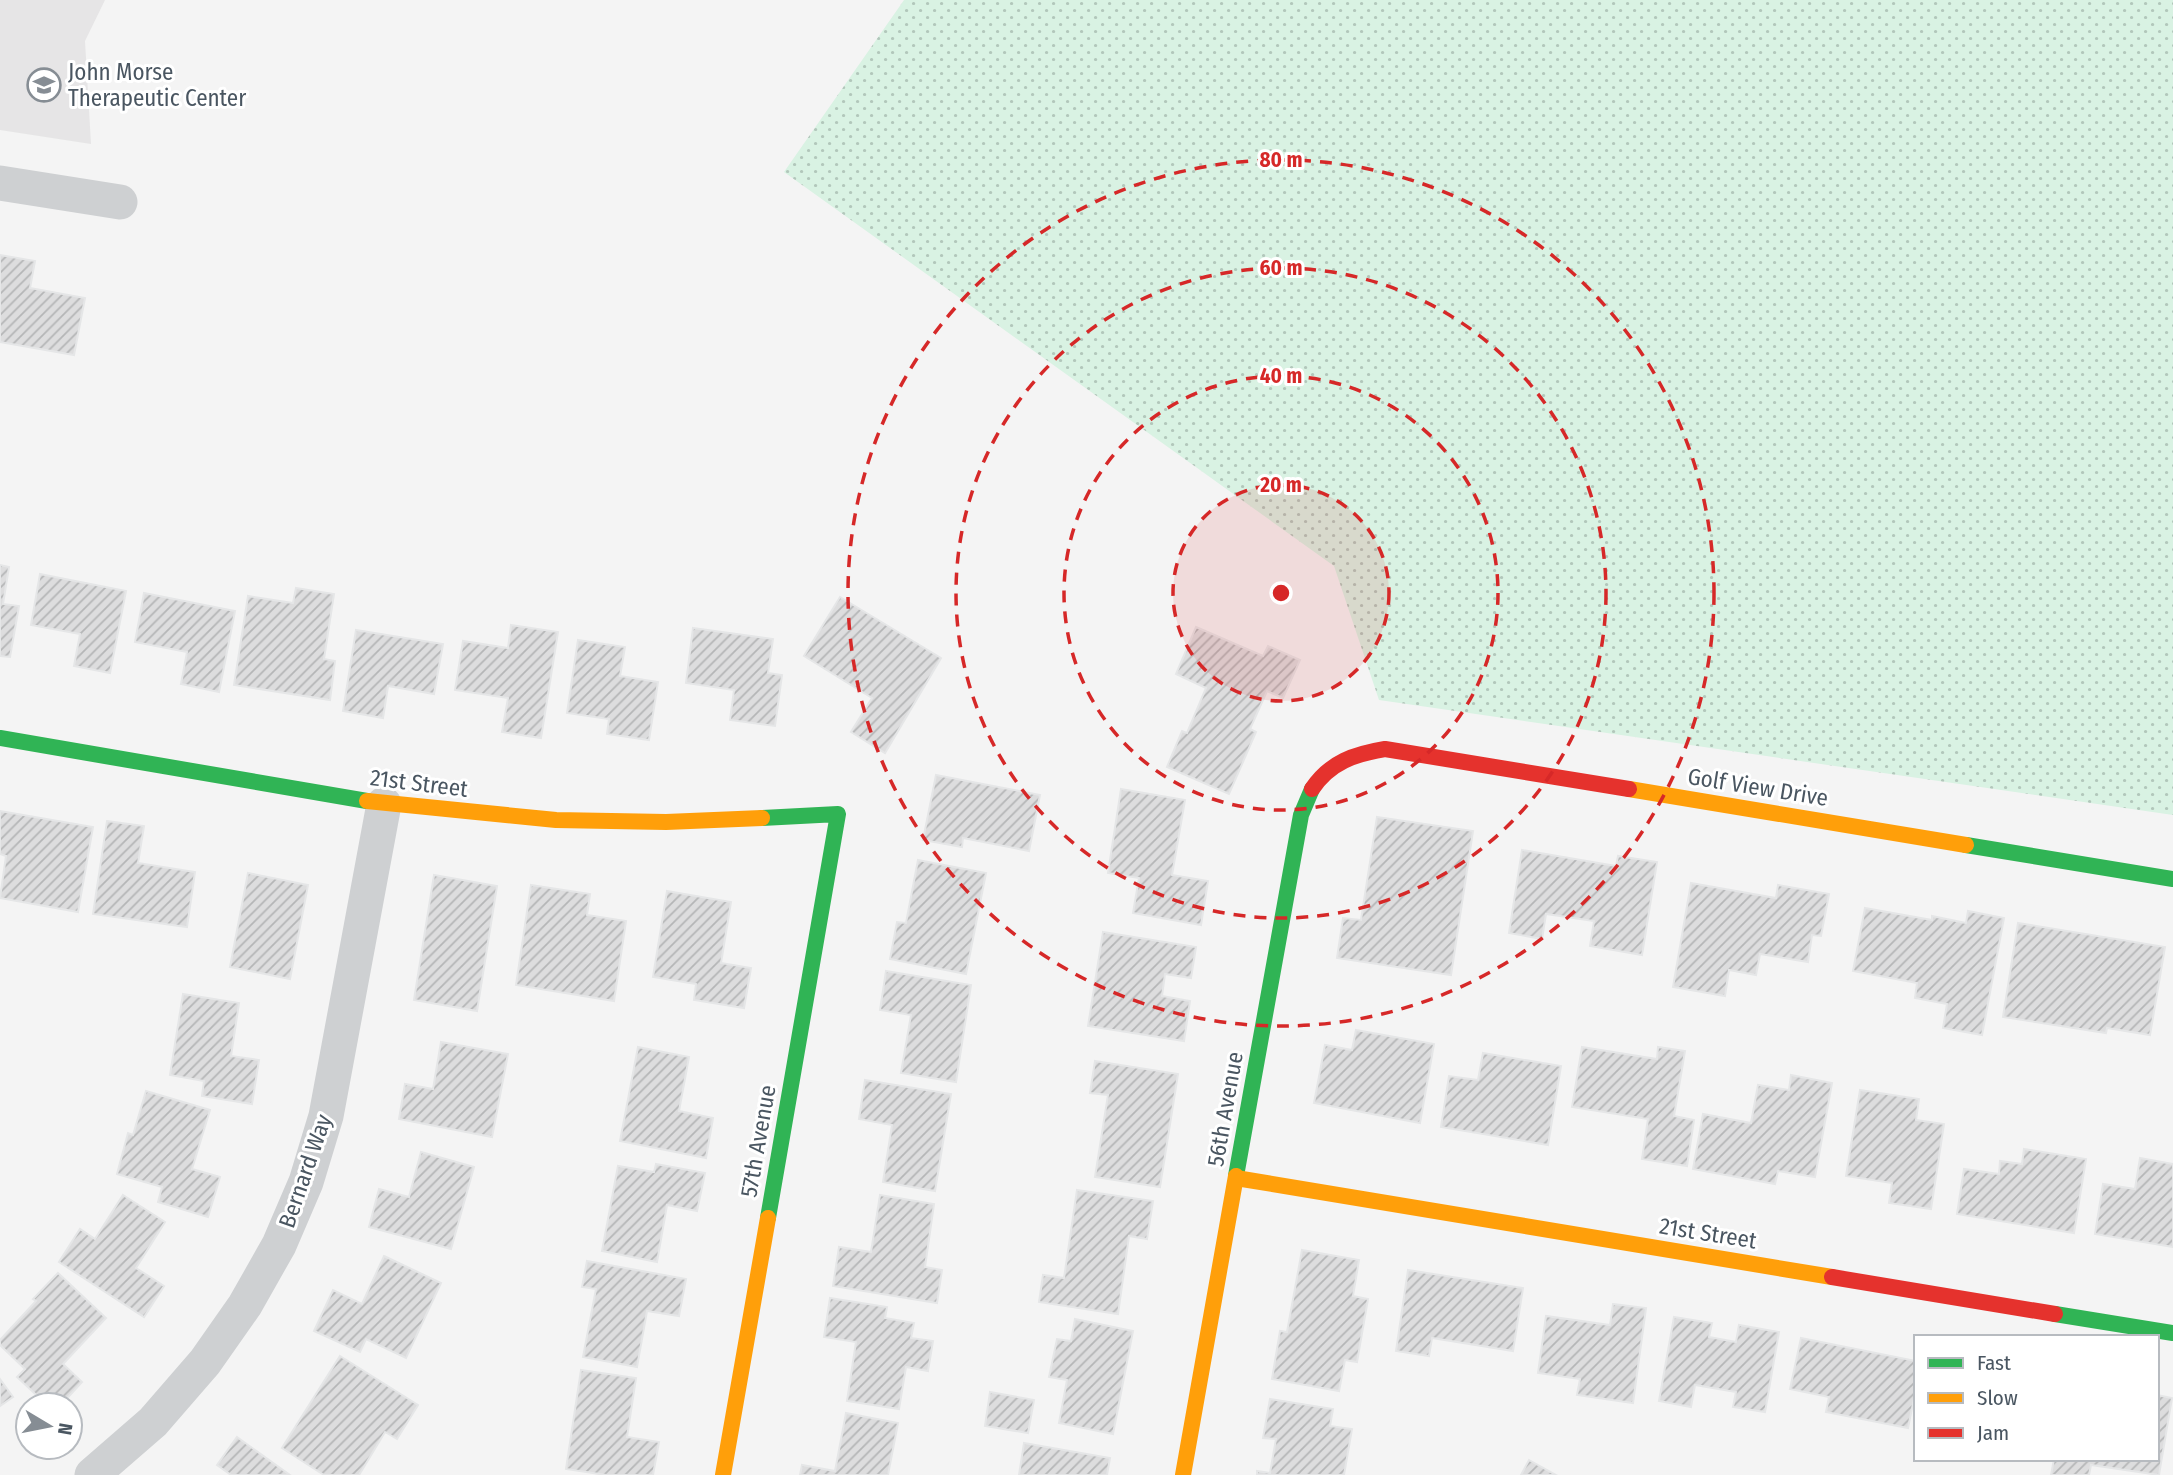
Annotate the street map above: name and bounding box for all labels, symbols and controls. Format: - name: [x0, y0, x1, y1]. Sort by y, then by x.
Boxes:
- place label: John Morse Therapeutic Center: [68, 58, 246, 112]
- school or university icon: John Morse Therapeutic Center: [25, 66, 63, 104]
- text: 80 m: [1260, 147, 1302, 173]
- text: 60 m: [1260, 255, 1302, 281]
- text: 40 m: [1260, 363, 1302, 389]
- text: 20 m: [1259, 472, 1302, 498]
- centre of rings: [1269, 581, 1293, 605]
- street label: Golf View Drive: [1686, 762, 1830, 812]
- street label: 21st Street: [369, 763, 470, 803]
- street label: 56th Avenue: [1201, 1049, 1249, 1169]
- street label: 57th Avenue: [734, 1083, 782, 1199]
- street label: Bernard Way: [273, 1110, 338, 1231]
- street label: 21st Street: [1657, 1212, 1759, 1255]
- legend: [1914, 1335, 2159, 1461]
- text: Fast: [1977, 1350, 2011, 1376]
- text: Slow: [1977, 1385, 2018, 1411]
- north arrow: [14, 1391, 84, 1461]
- text: Jam: [1977, 1420, 2009, 1446]
- text: N: [53, 1421, 78, 1436]

